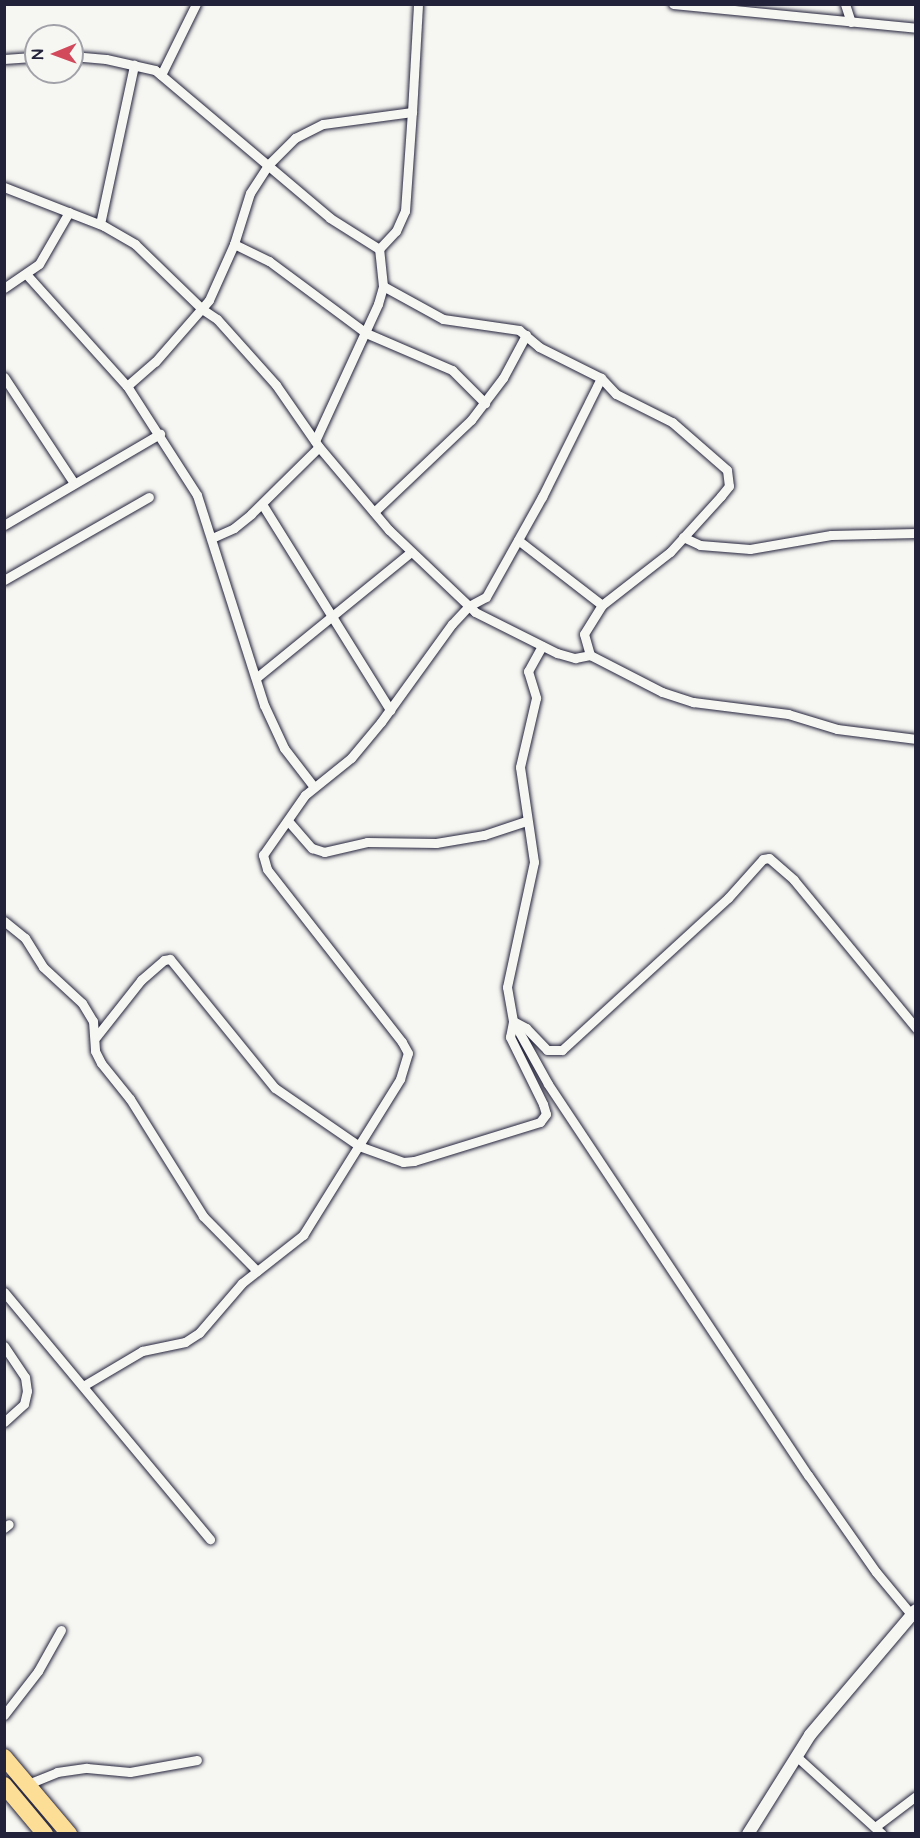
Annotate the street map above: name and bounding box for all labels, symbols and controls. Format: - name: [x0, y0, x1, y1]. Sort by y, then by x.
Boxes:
- north arrow: [24, 24, 84, 84]
- text: N: [27, 49, 49, 59]

